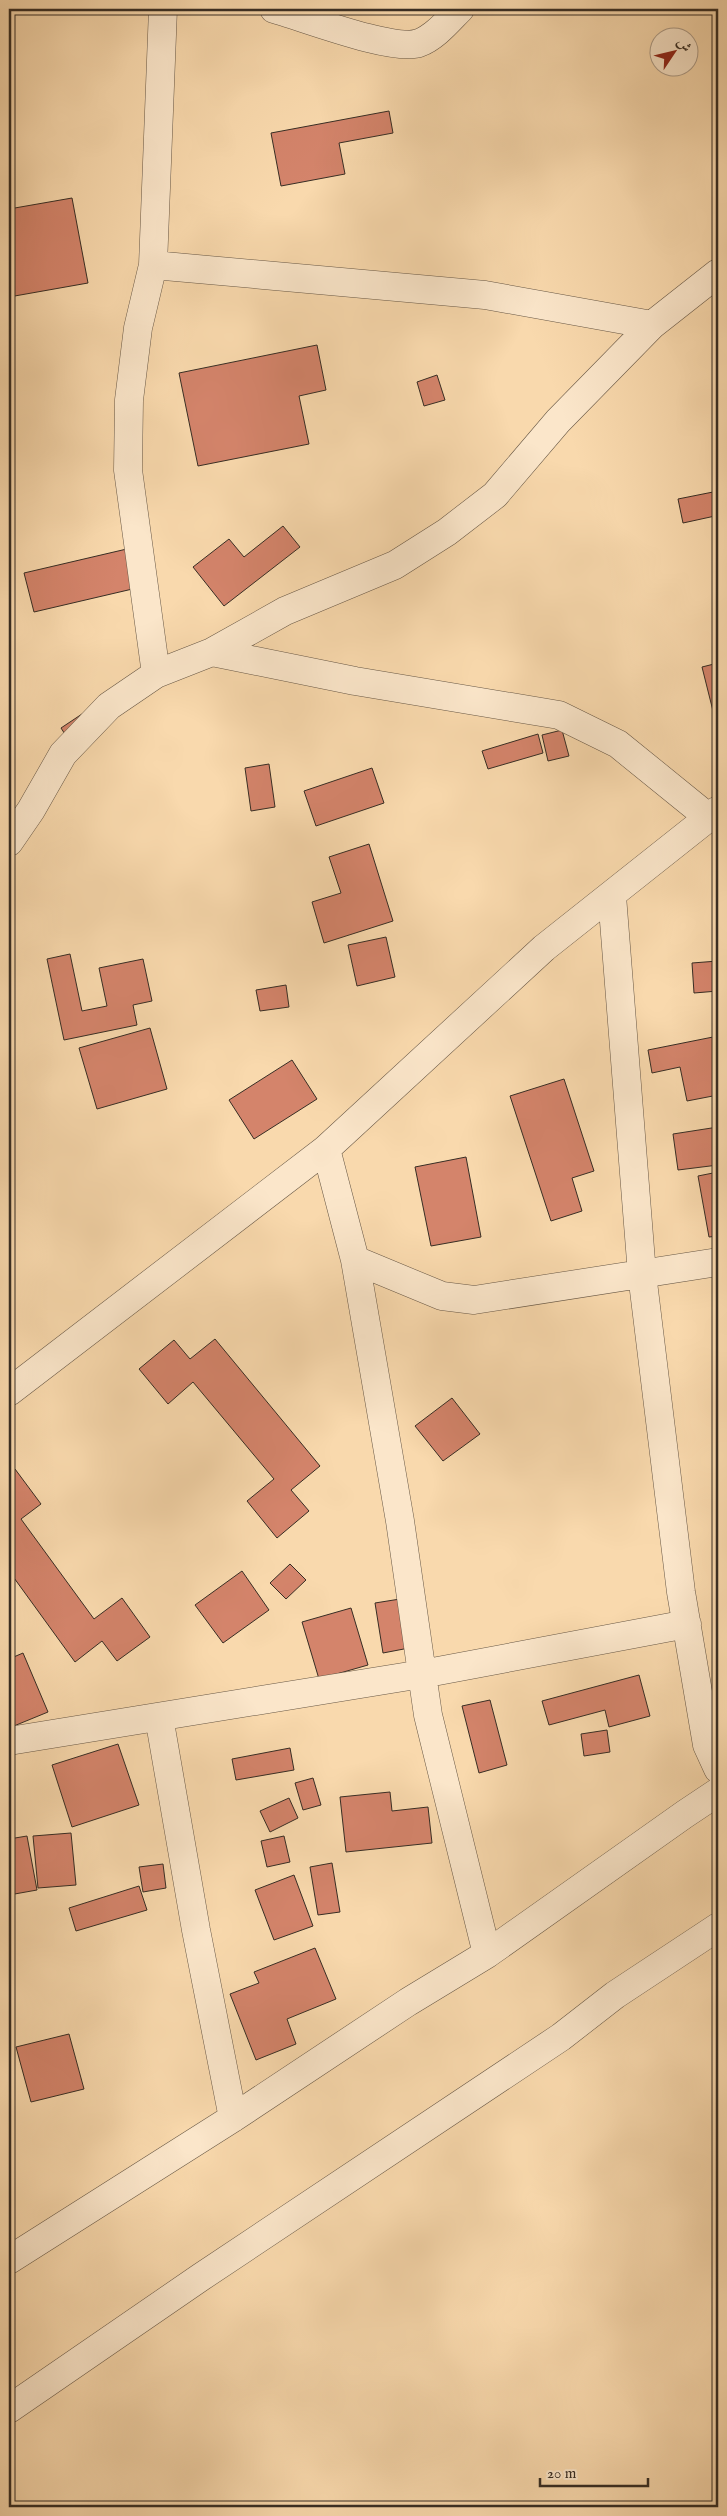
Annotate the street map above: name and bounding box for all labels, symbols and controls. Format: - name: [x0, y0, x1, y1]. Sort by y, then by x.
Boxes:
- north arrow: [650, 28, 700, 78]
- text: ش: [672, 34, 695, 56]
- scale bar: [540, 2456, 647, 2488]
- text: 20 m: [547, 2464, 577, 2483]

